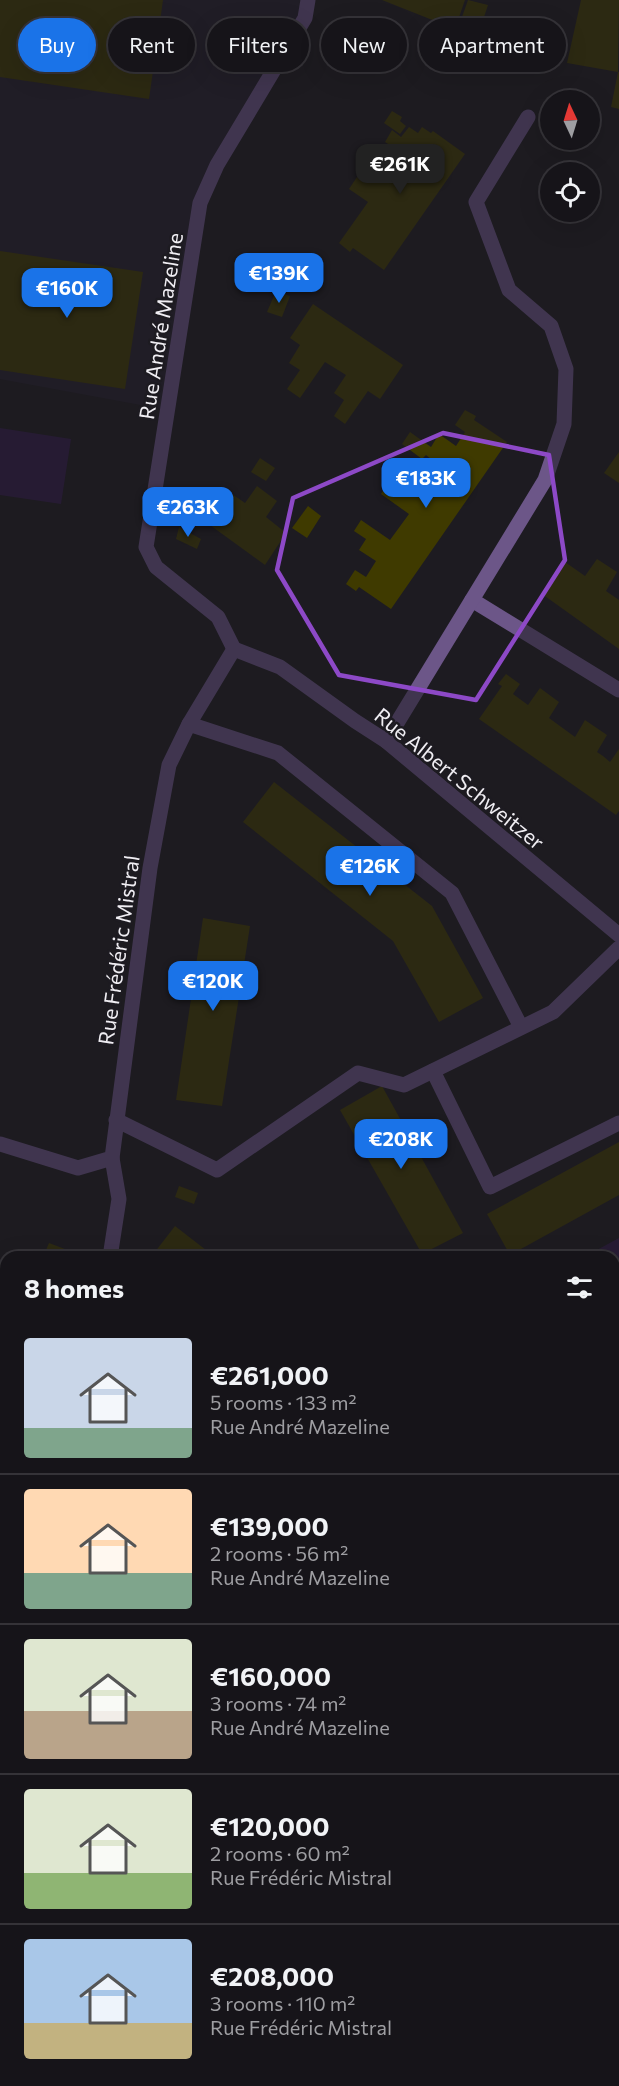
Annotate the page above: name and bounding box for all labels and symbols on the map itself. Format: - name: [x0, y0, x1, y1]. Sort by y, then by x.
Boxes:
- north arrow: [540, 90, 600, 150]
- pin: €261K: [358, 144, 442, 195]
- street label: Rue André Mazeline: [133, 231, 187, 421]
- pin: €139K: [237, 253, 321, 304]
- pin: €160K: [25, 268, 109, 319]
- pin: €183K: [384, 458, 468, 509]
- pin: €263K: [146, 487, 230, 538]
- street label: Rue Albert Schweitzer: [370, 702, 550, 854]
- pin: €126K: [328, 846, 412, 897]
- street label: Rue Frédéric Mistral: [92, 854, 144, 1046]
- pin: €120K: [171, 961, 255, 1012]
- pin: €208K: [359, 1119, 443, 1170]

